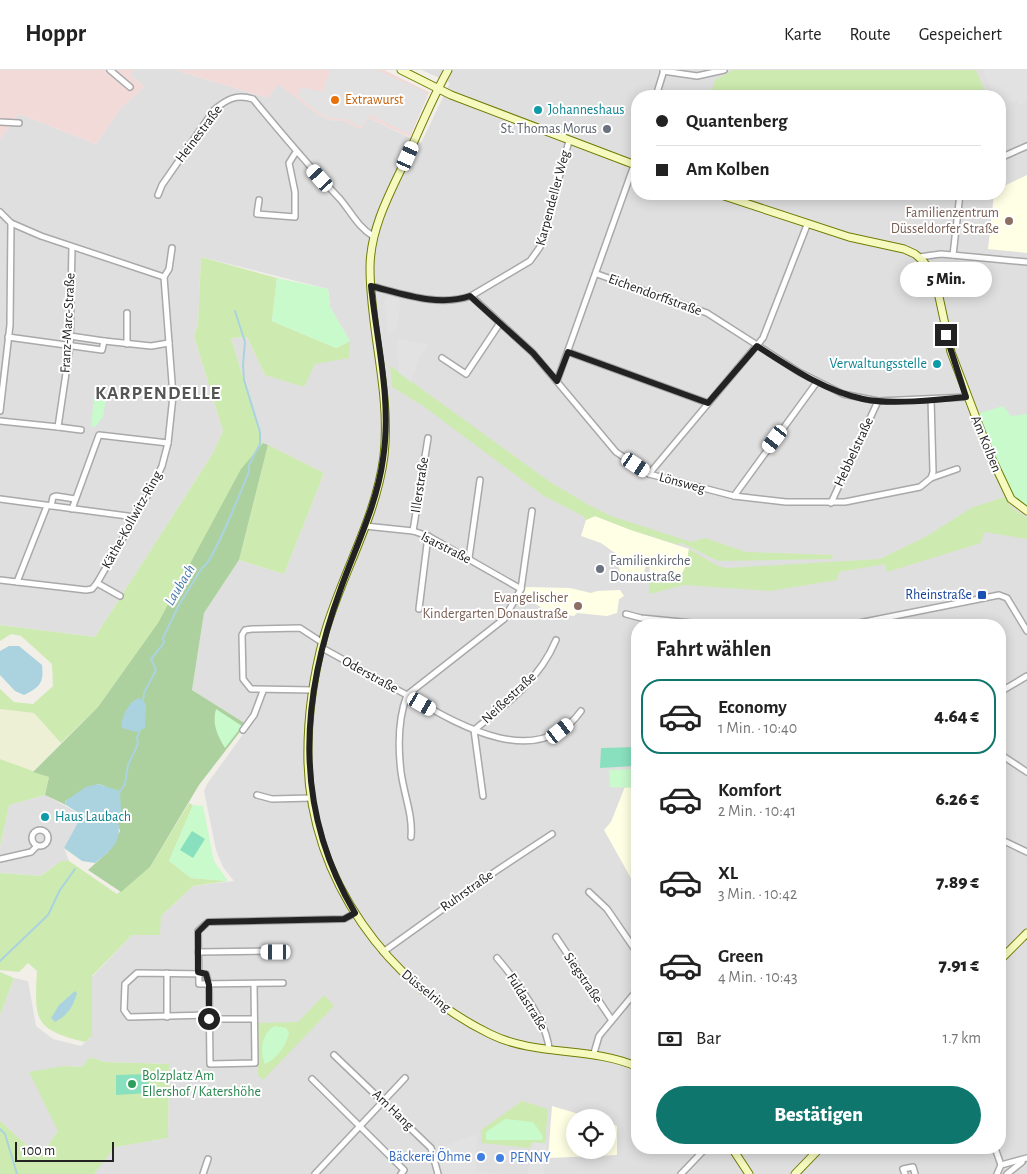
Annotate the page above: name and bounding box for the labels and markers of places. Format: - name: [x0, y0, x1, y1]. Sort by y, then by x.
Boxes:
- place label: Extrawurst: [345, 93, 404, 107]
- marker: Extrawurst: [329, 94, 341, 106]
- place label: Johanneshaus: [548, 103, 625, 117]
- marker: Johanneshaus: [532, 104, 544, 116]
- place label: St. Thomas Morus: [501, 122, 597, 136]
- marker: St. Thomas Morus: [601, 123, 613, 135]
- place label: Familienzentrum Düsseldorfer Straße: [891, 206, 999, 236]
- marker: Familienzentrum Düsseldorfer Straße: [1003, 215, 1015, 227]
- place label: Verwaltungsstelle: [829, 357, 927, 371]
- marker: Verwaltungsstelle: [931, 358, 943, 370]
- place label: Familienkirche Donaustraße: [610, 554, 691, 584]
- marker: Familienkirche Donaustraße: [594, 563, 606, 575]
- place label: Rheinstraße: [905, 588, 972, 602]
- marker: Rheinstraße: [976, 589, 988, 601]
- place label: Evangelischer Kindergarten Donaustraße: [422, 591, 568, 621]
- marker: Evangelischer Kindergarten Donaustraße: [572, 600, 584, 612]
- place label: Haus Laubach: [55, 810, 131, 824]
- marker: Haus Laubach: [39, 811, 51, 823]
- place label: Bolzplatz Am Ellershof / Katershöhe: [142, 1069, 261, 1099]
- marker: Bolzplatz Am Ellershof / Katershöhe: [126, 1078, 138, 1090]
- place label: Bäckerei Öhme: [389, 1147, 471, 1164]
- marker: Bäckerei Öhme: [475, 1151, 487, 1163]
- place label: PENNY: [510, 1151, 551, 1165]
- marker: PENNY: [494, 1152, 506, 1164]

